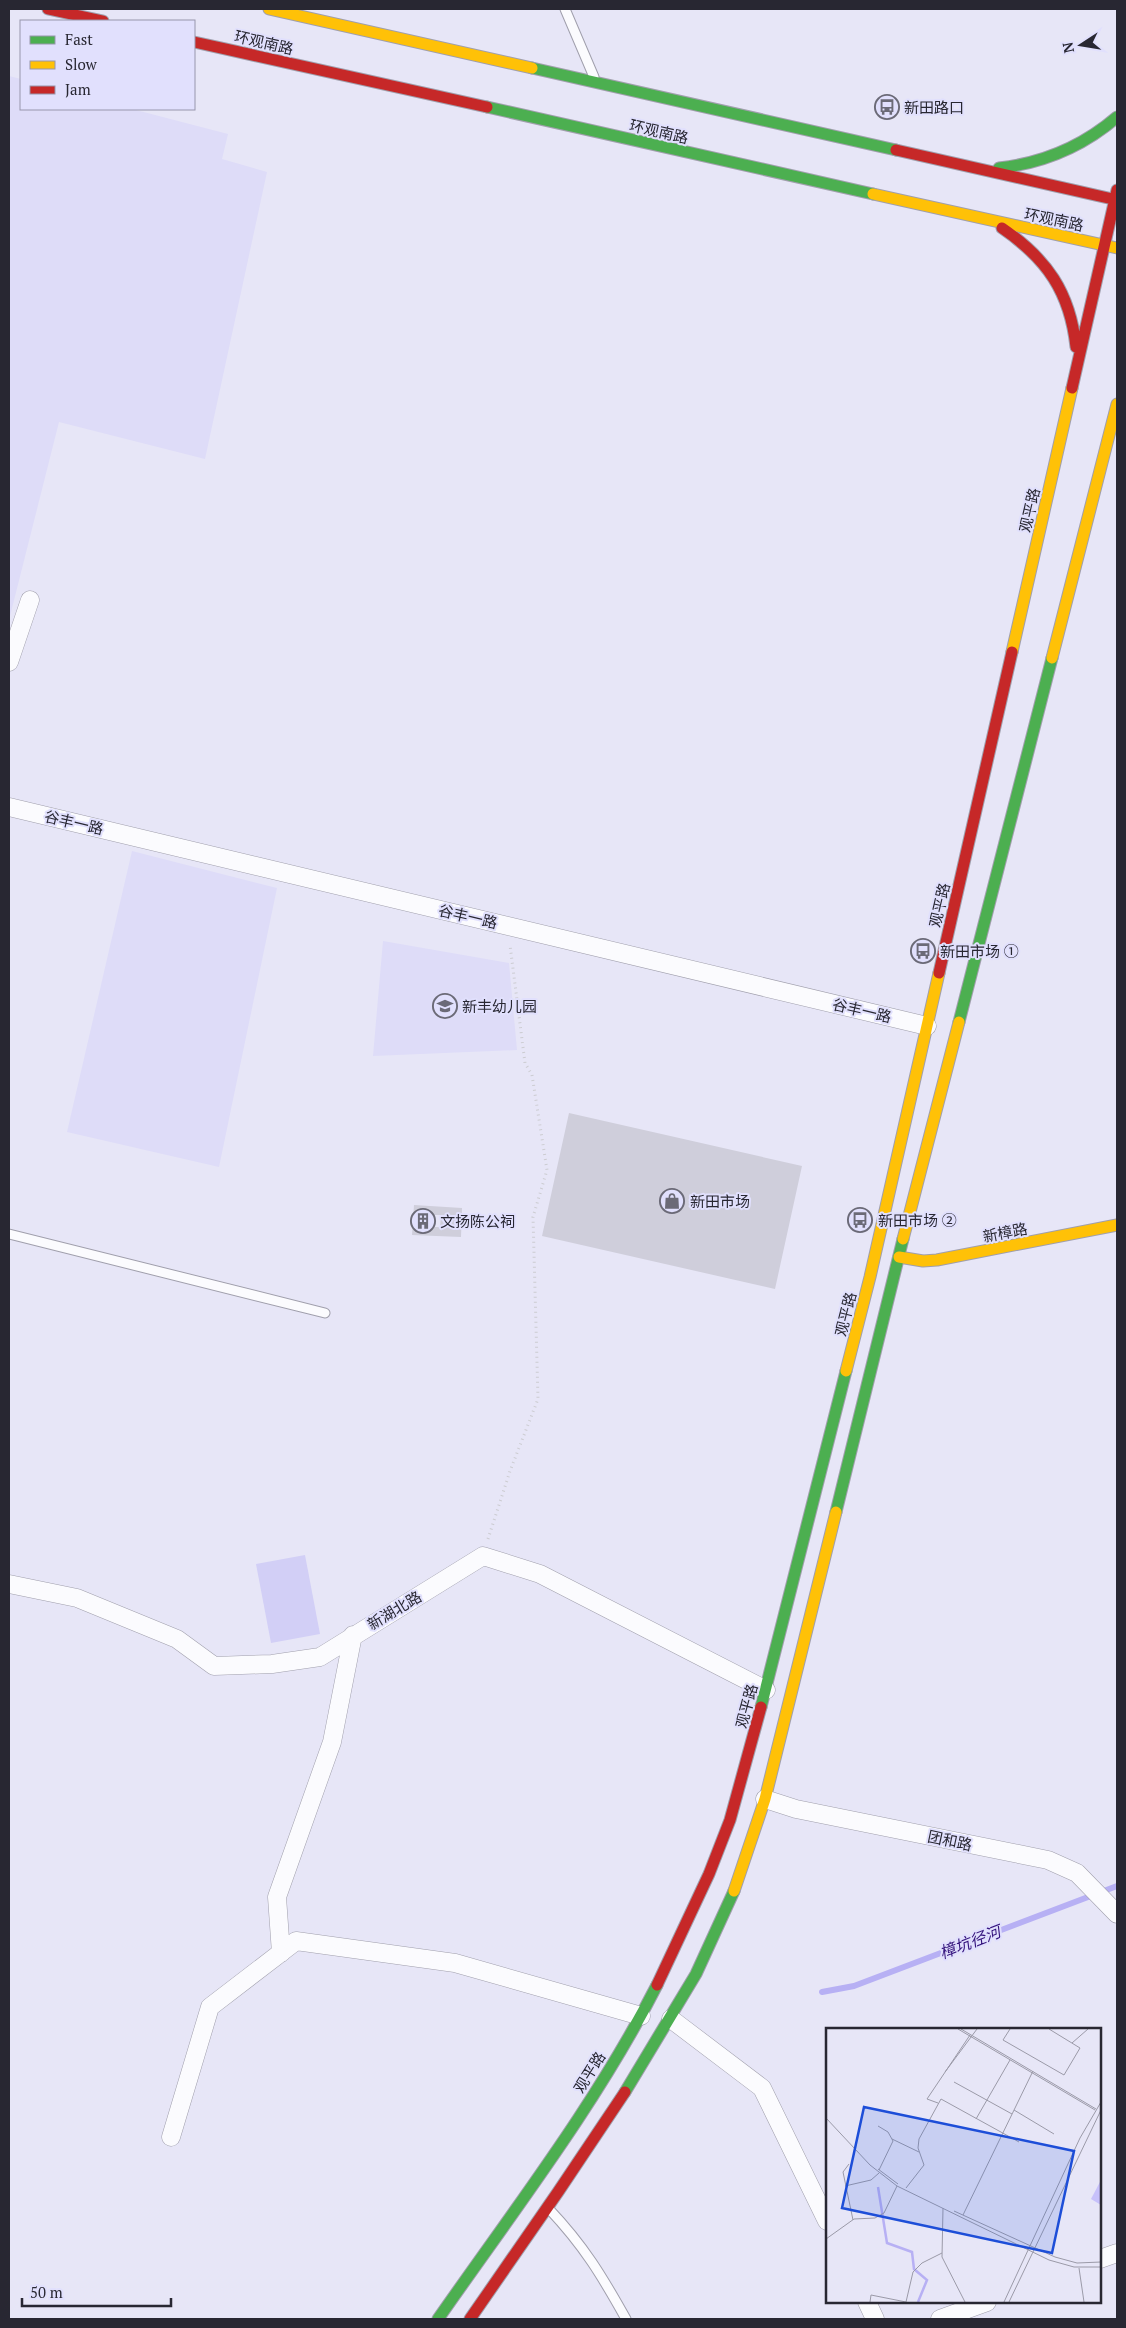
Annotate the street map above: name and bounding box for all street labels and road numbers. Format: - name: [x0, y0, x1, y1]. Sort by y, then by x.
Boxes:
- street label: 环观南路: [233, 26, 295, 58]
- street label: 环观南路: [628, 115, 690, 147]
- street label: 环观南路: [1023, 203, 1085, 235]
- street label: 观平路: [1014, 486, 1044, 534]
- street label: 谷丰一路: [43, 806, 105, 838]
- street label: 观平路: [924, 881, 954, 929]
- street label: 谷丰一路: [437, 900, 499, 932]
- street label: 谷丰一路: [831, 994, 893, 1026]
- street label: 新樟路: [981, 1218, 1029, 1246]
- street label: 观平路: [830, 1290, 860, 1338]
- street label: 新湖北路: [363, 1586, 425, 1634]
- street label: 观平路: [731, 1682, 761, 1730]
- street label: 团和路: [926, 1826, 974, 1854]
- street label: 观平路: [569, 2048, 609, 2096]

